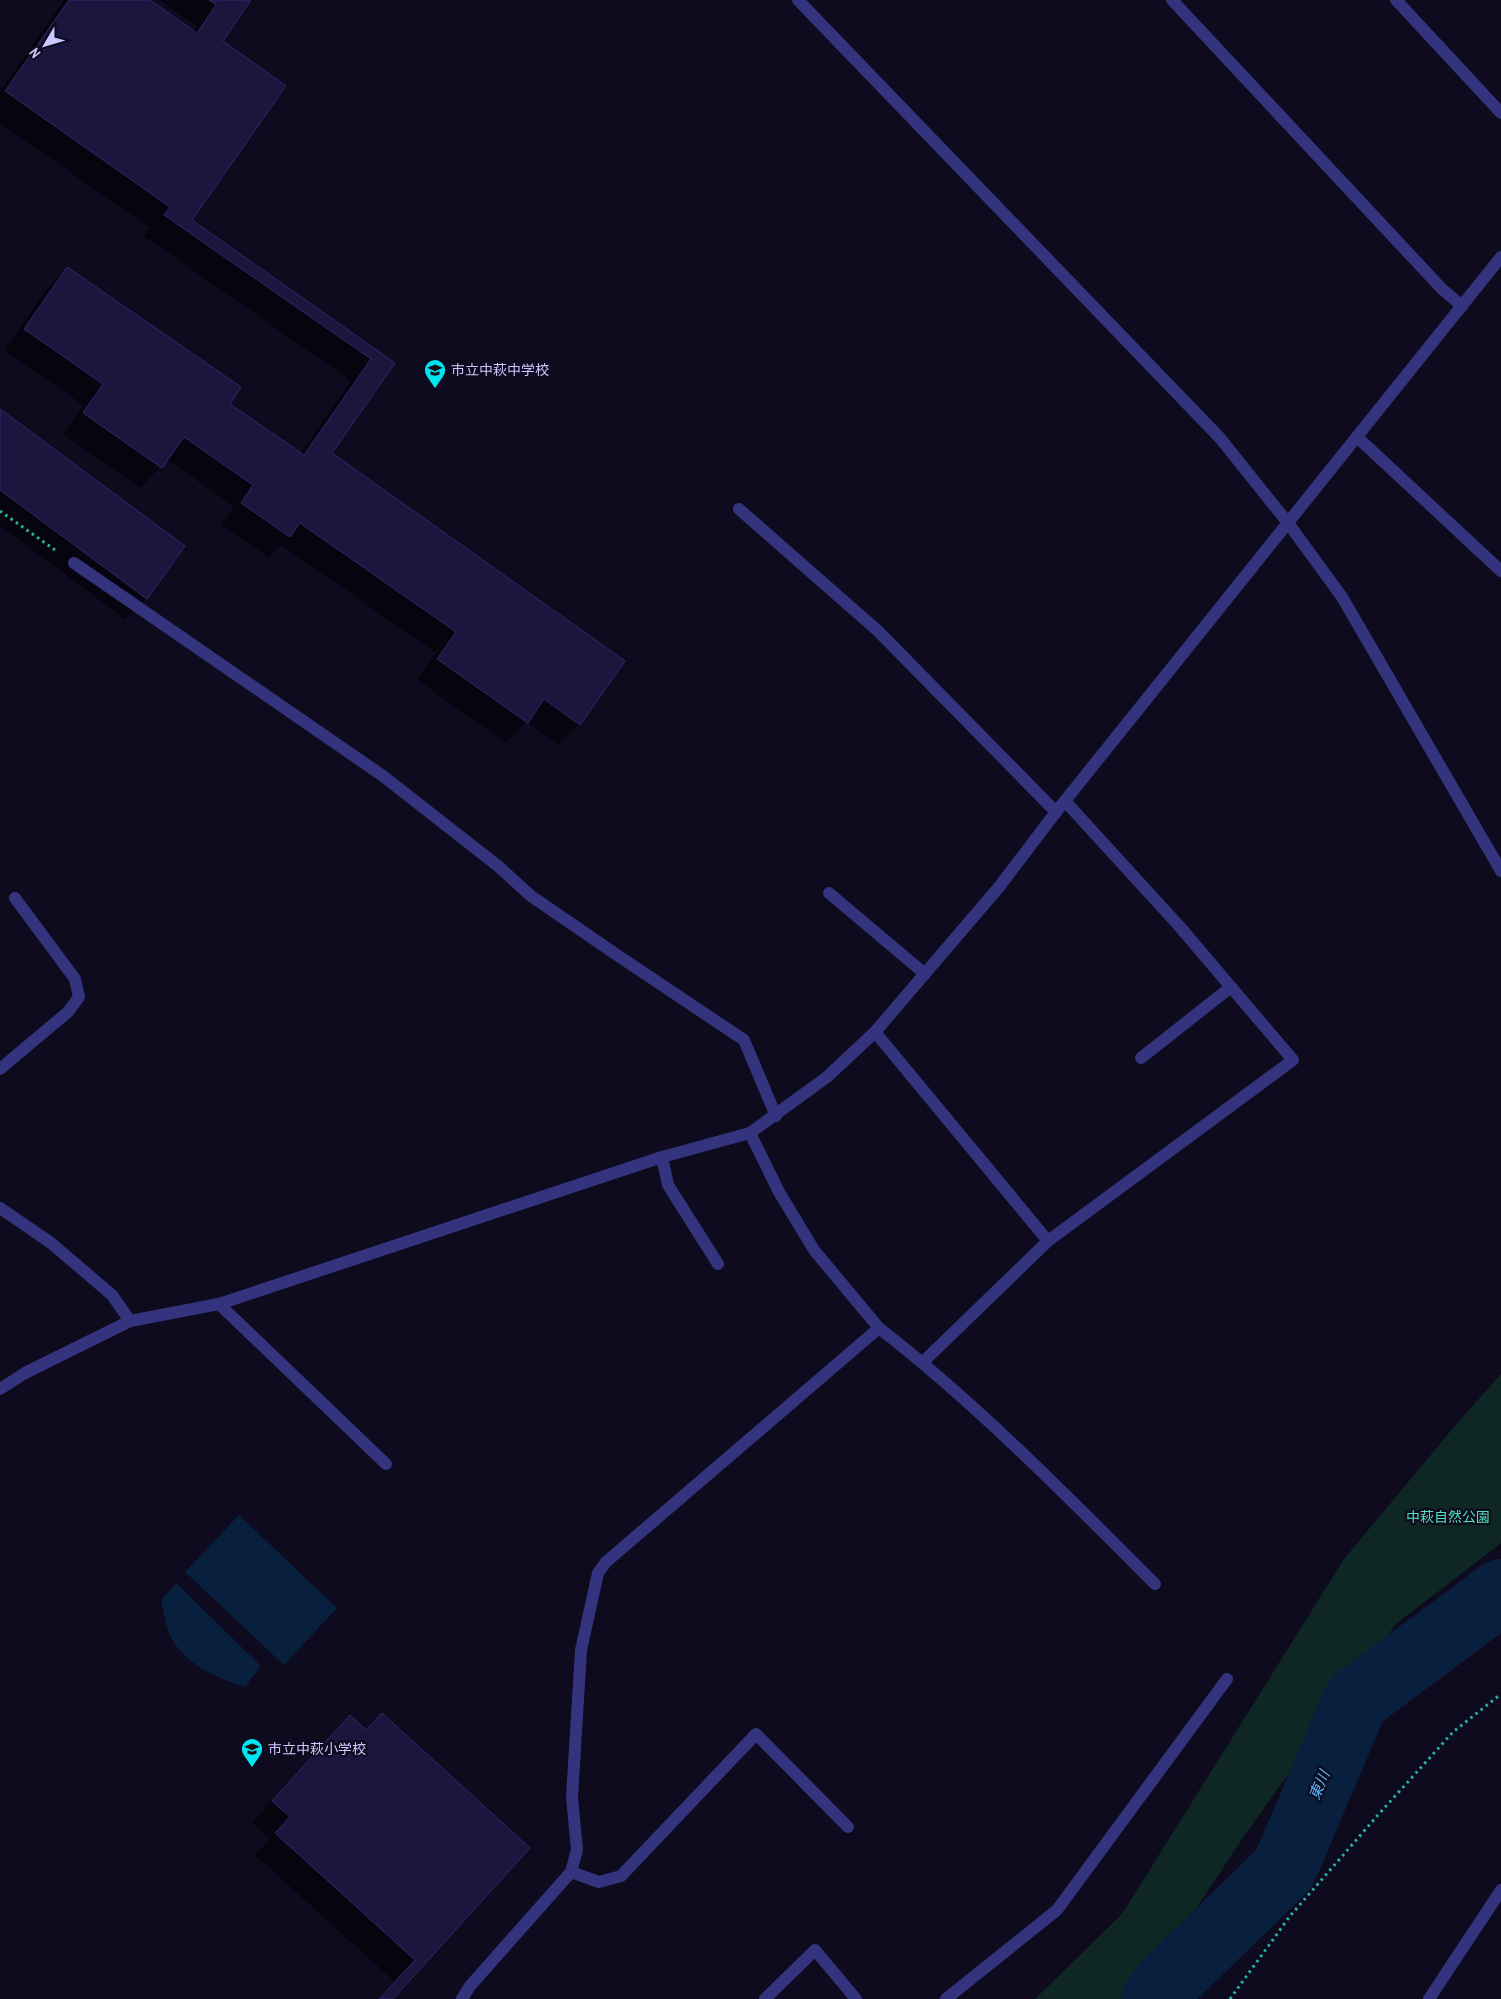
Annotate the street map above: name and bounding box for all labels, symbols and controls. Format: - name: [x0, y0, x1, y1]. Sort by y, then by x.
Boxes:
- north arrow: [20, 20, 70, 70]
- text: N: [25, 44, 44, 62]
- school or university icon: 市立中萩中学校: [423, 358, 447, 389]
- place label: 市立中萩中学校: [451, 361, 549, 379]
- park label: 中萩自然公園: [1406, 1508, 1490, 1526]
- school or university icon: 市立中萩小学校: [240, 1737, 264, 1768]
- place label: 市立中萩小学校: [268, 1740, 366, 1758]
- water label: 東川: [1303, 1765, 1335, 1803]

